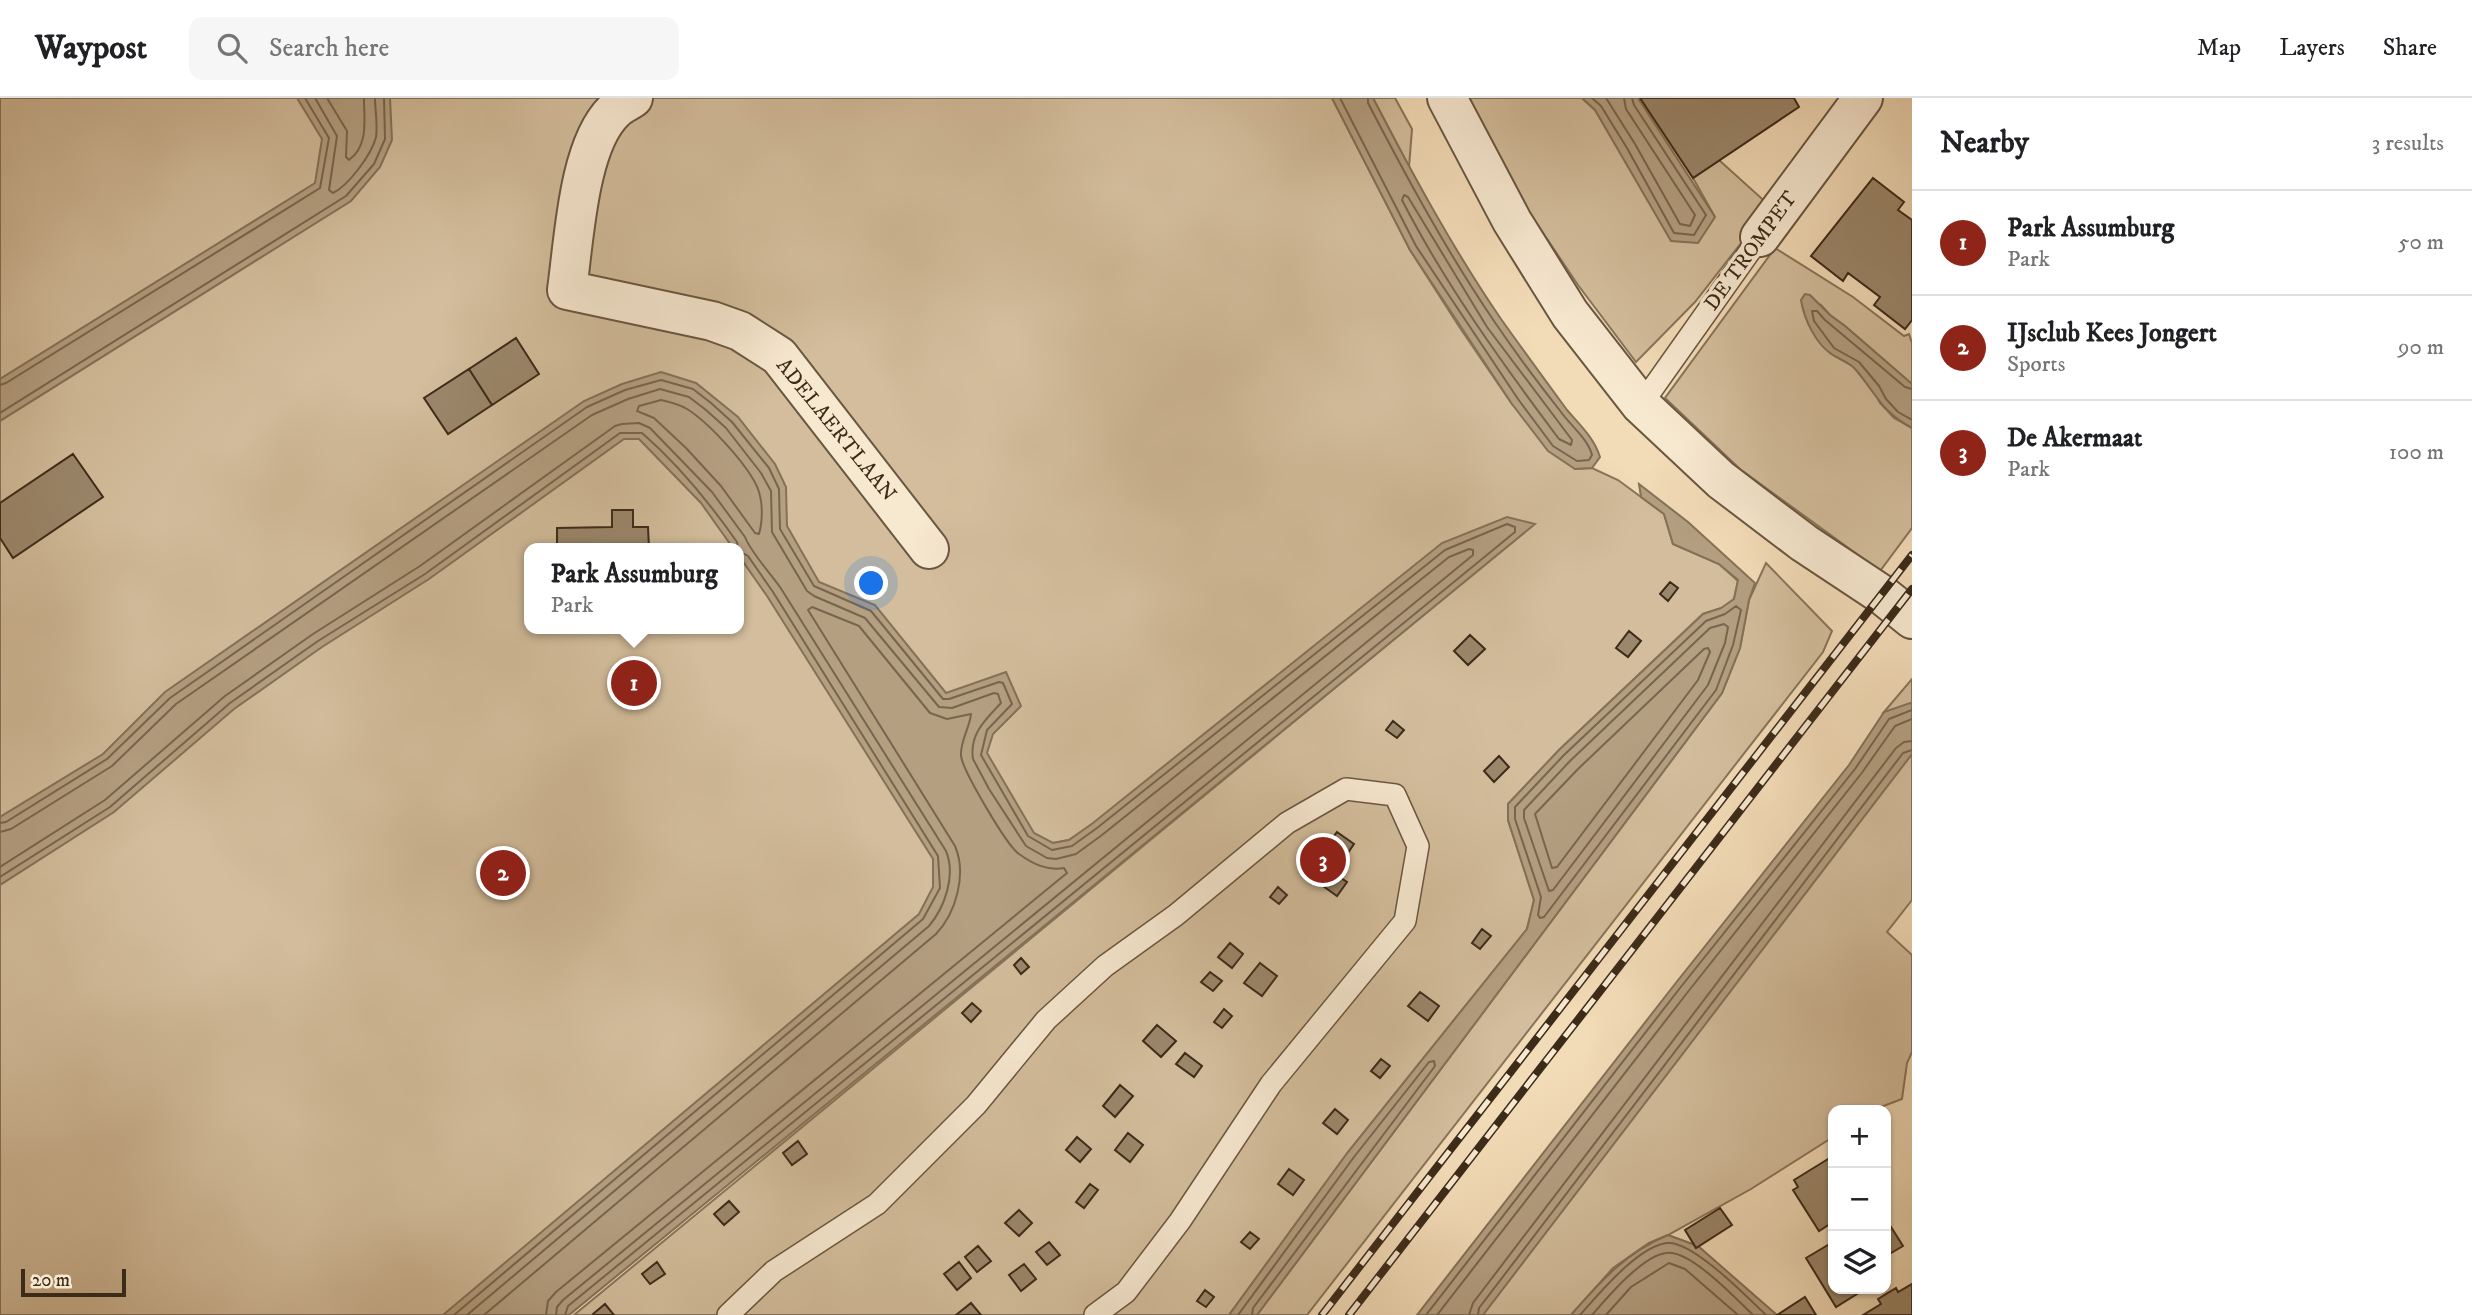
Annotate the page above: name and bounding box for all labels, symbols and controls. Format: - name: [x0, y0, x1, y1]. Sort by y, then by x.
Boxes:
- search box: [189, 17, 679, 80]
- text: Waypost: [35, 28, 147, 69]
- icon: search: [213, 29, 251, 67]
- text: Search here: [269, 32, 389, 65]
- text: Map: [2197, 33, 2241, 63]
- text: Layers: [2279, 33, 2345, 63]
- text: Share: [2383, 33, 2437, 63]
- text: Nearby: [1940, 125, 2029, 162]
- text: 3 results: [2372, 129, 2444, 158]
- street label: DE TROMPET: [1699, 186, 1803, 316]
- text: Park Assumburg: [2007, 212, 2174, 245]
- text: 1: [1959, 228, 1967, 257]
- text: 50 m: [2398, 228, 2444, 257]
- text: Park: [2007, 245, 2050, 274]
- text: IJsclub Kees Jongert: [2007, 317, 2217, 350]
- text: 2: [1957, 333, 1969, 362]
- text: 90 m: [2398, 333, 2444, 362]
- text: Sports: [2007, 350, 2065, 379]
- street label: ADELAERTLAAN: [770, 353, 902, 507]
- text: De Akermaat: [2007, 422, 2142, 455]
- text: 3: [1959, 438, 1967, 467]
- text: 100 m: [2389, 438, 2444, 467]
- text: Park: [2007, 455, 2050, 484]
- popup: [524, 543, 744, 634]
- text: Park Assumburg: [550, 558, 718, 591]
- your location: [854, 566, 888, 600]
- text: Park: [550, 591, 593, 620]
- pin: 1: [611, 657, 657, 709]
- pin: 3: [1300, 834, 1346, 886]
- pin: 2: [480, 847, 526, 899]
- map controls: [1828, 1105, 1891, 1294]
- button: +: [1828, 1105, 1891, 1168]
- button: −: [1828, 1168, 1891, 1231]
- button: layers: [1828, 1231, 1891, 1294]
- scale bar: [21, 1266, 126, 1298]
- text: 20 m: [32, 1269, 70, 1292]

